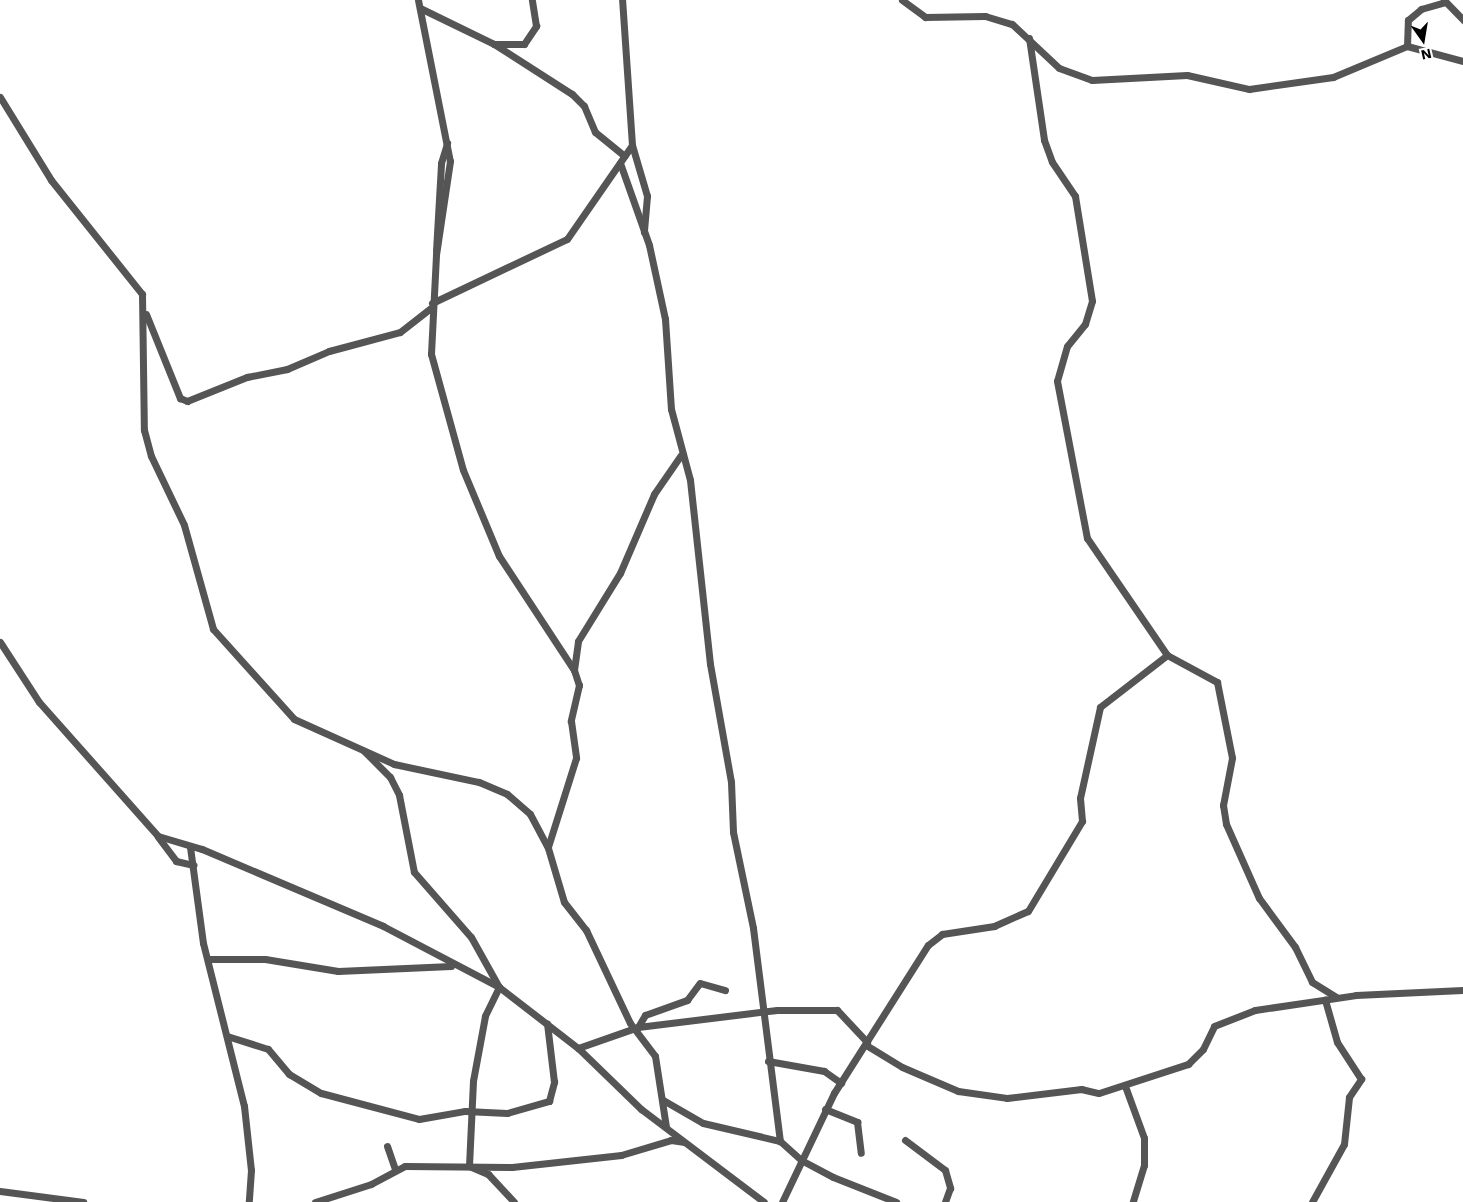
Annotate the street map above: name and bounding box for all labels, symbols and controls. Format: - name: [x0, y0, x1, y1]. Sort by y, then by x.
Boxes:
- north arrow: [1398, 15, 1448, 65]
- text: N: [1420, 46, 1433, 64]

